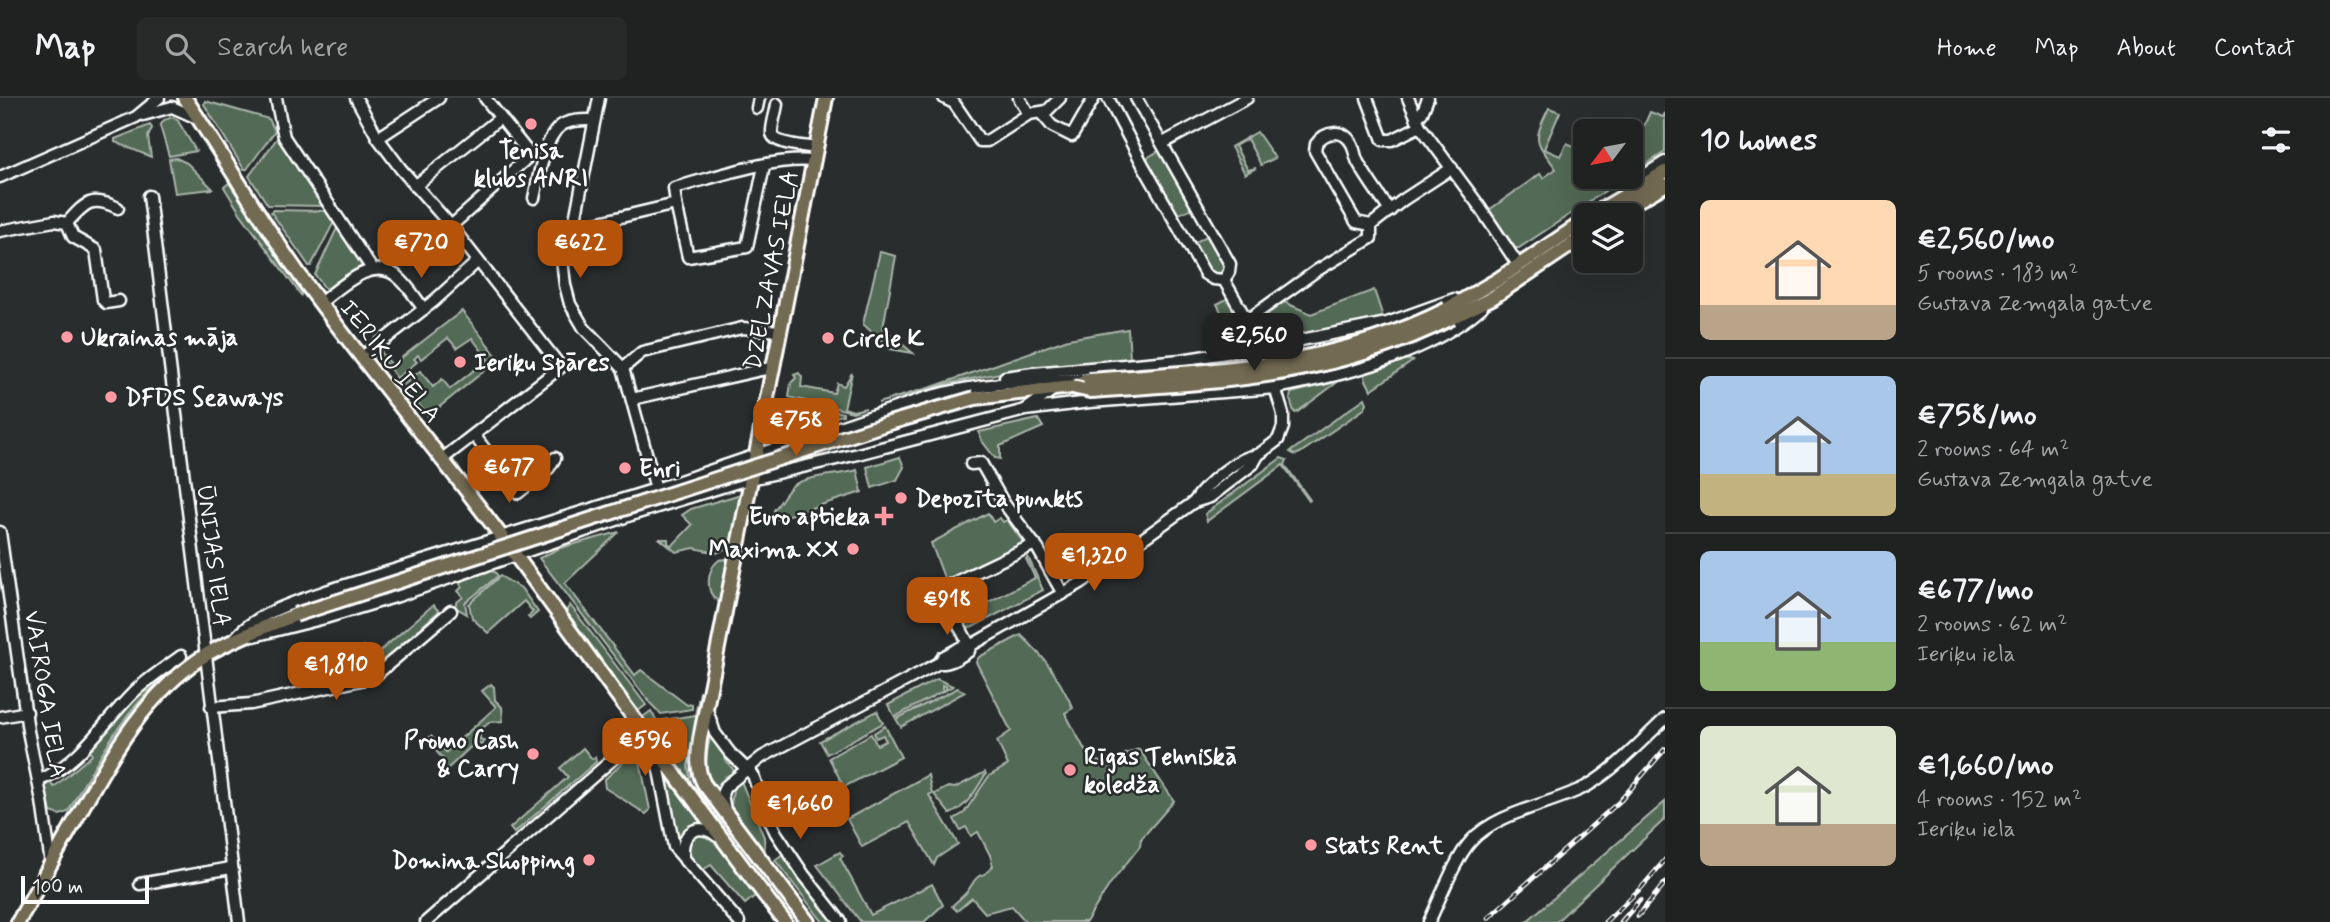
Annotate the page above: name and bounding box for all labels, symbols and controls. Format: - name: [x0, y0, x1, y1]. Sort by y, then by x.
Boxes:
- search box: [137, 17, 627, 80]
- text: Map: [35, 26, 95, 70]
- icon: search: [161, 29, 199, 67]
- text: Search here: [217, 31, 348, 65]
- text: Home: [1937, 33, 1997, 64]
- text: Map: [2035, 33, 2079, 64]
- text: About: [2117, 33, 2176, 64]
- text: Contact: [2214, 33, 2295, 64]
- marker: Tenisa klubs ANRI: [523, 116, 539, 132]
- north arrow: [1573, 119, 1643, 189]
- map controls: [1573, 119, 1643, 273]
- text: 10 homes: [1700, 121, 1817, 160]
- icon: filters: [2257, 121, 2295, 159]
- place label: Tenisa klubs ANRI: [474, 136, 588, 195]
- street label: DZELZAVAS IELA: [738, 168, 807, 373]
- button: layers: [1573, 203, 1643, 273]
- pin: €720: [380, 220, 462, 280]
- pin: €622: [539, 220, 621, 280]
- text: €2,560/mo: [1917, 220, 2055, 259]
- text: €720: [393, 228, 449, 258]
- text: €622: [554, 228, 606, 258]
- icon: home: [1756, 228, 1840, 312]
- text: 5 rooms · 183 m²: [1917, 259, 2078, 289]
- text: Gustava Zemgala gatve: [1917, 289, 2153, 319]
- street label: IERIĶU IELA: [332, 294, 448, 430]
- pin: €2,560: [1197, 314, 1311, 373]
- text: €2,560: [1220, 321, 1288, 351]
- place label: Ukrainas māja: [81, 323, 238, 354]
- place label: Circle K: [842, 324, 925, 355]
- marker: Ukrainas māja: [59, 329, 75, 345]
- marker: Circle K: [820, 330, 836, 346]
- place label: Ieriķu Spāres: [474, 348, 610, 379]
- marker: Ieriķu Spāres: [452, 354, 468, 370]
- place label: DFDS Seaways: [125, 383, 284, 414]
- marker: DFDS Seaways: [103, 389, 119, 405]
- text: €758/mo: [1917, 396, 2037, 435]
- pin: €758: [755, 398, 837, 458]
- icon: home: [1756, 404, 1840, 488]
- text: €758: [769, 406, 823, 436]
- text: 2 rooms · 64 m²: [1917, 435, 2069, 465]
- pin: €677: [468, 446, 550, 505]
- text: €677: [483, 453, 535, 483]
- place label: Enri: [639, 454, 681, 485]
- marker: Enri: [617, 460, 633, 476]
- text: Gustava Zemgala gatve: [1917, 465, 2153, 495]
- street label: ŪNIJAS IELA: [188, 484, 237, 629]
- place label: Depozīta punkts: [915, 484, 1084, 515]
- marker: Depozīta punkts: [893, 490, 909, 506]
- place label: Euro aptieka: [749, 502, 870, 533]
- marker: Euro aptieka: [876, 508, 892, 524]
- pin: €1,320: [1037, 533, 1151, 593]
- place label: Maxima XX: [708, 535, 839, 566]
- marker: Maxima XX: [845, 541, 861, 557]
- text: €1,320: [1061, 541, 1127, 571]
- text: €677/mo: [1917, 571, 2034, 610]
- pin: €918: [906, 578, 988, 637]
- icon: home: [1756, 579, 1840, 663]
- text: €918: [923, 585, 971, 615]
- street label: VAIROGA IELA: [16, 608, 73, 780]
- text: 2 rooms · 62 m²: [1917, 610, 2068, 640]
- text: Ieriķu iela: [1917, 640, 2016, 670]
- pin: €1,810: [279, 642, 393, 702]
- text: €1,810: [304, 650, 368, 680]
- pin: €596: [604, 718, 686, 778]
- place label: Promo Cash & Carry: [404, 726, 519, 785]
- text: €596: [618, 726, 672, 756]
- place label: Rīgas Tehniskā koledža: [1084, 742, 1237, 801]
- marker: Promo Cash & Carry: [525, 746, 541, 762]
- text: €1,660/mo: [1917, 746, 2054, 785]
- icon: home: [1756, 754, 1840, 838]
- marker: Rīgas Tehniskā koledža: [1062, 762, 1078, 778]
- pin: €1,660: [743, 782, 857, 841]
- text: 4 rooms · 152 m²: [1917, 785, 2082, 815]
- text: €1,660: [767, 789, 833, 819]
- text: Ieriķu iela: [1917, 815, 2016, 845]
- place label: Stats Rent: [1325, 831, 1444, 862]
- marker: Stats Rent: [1303, 837, 1319, 853]
- place label: Domina Shopping: [392, 846, 575, 878]
- marker: Domina Shopping: [581, 852, 597, 868]
- scale bar: [21, 873, 149, 905]
- text: 100 m: [32, 875, 83, 900]

